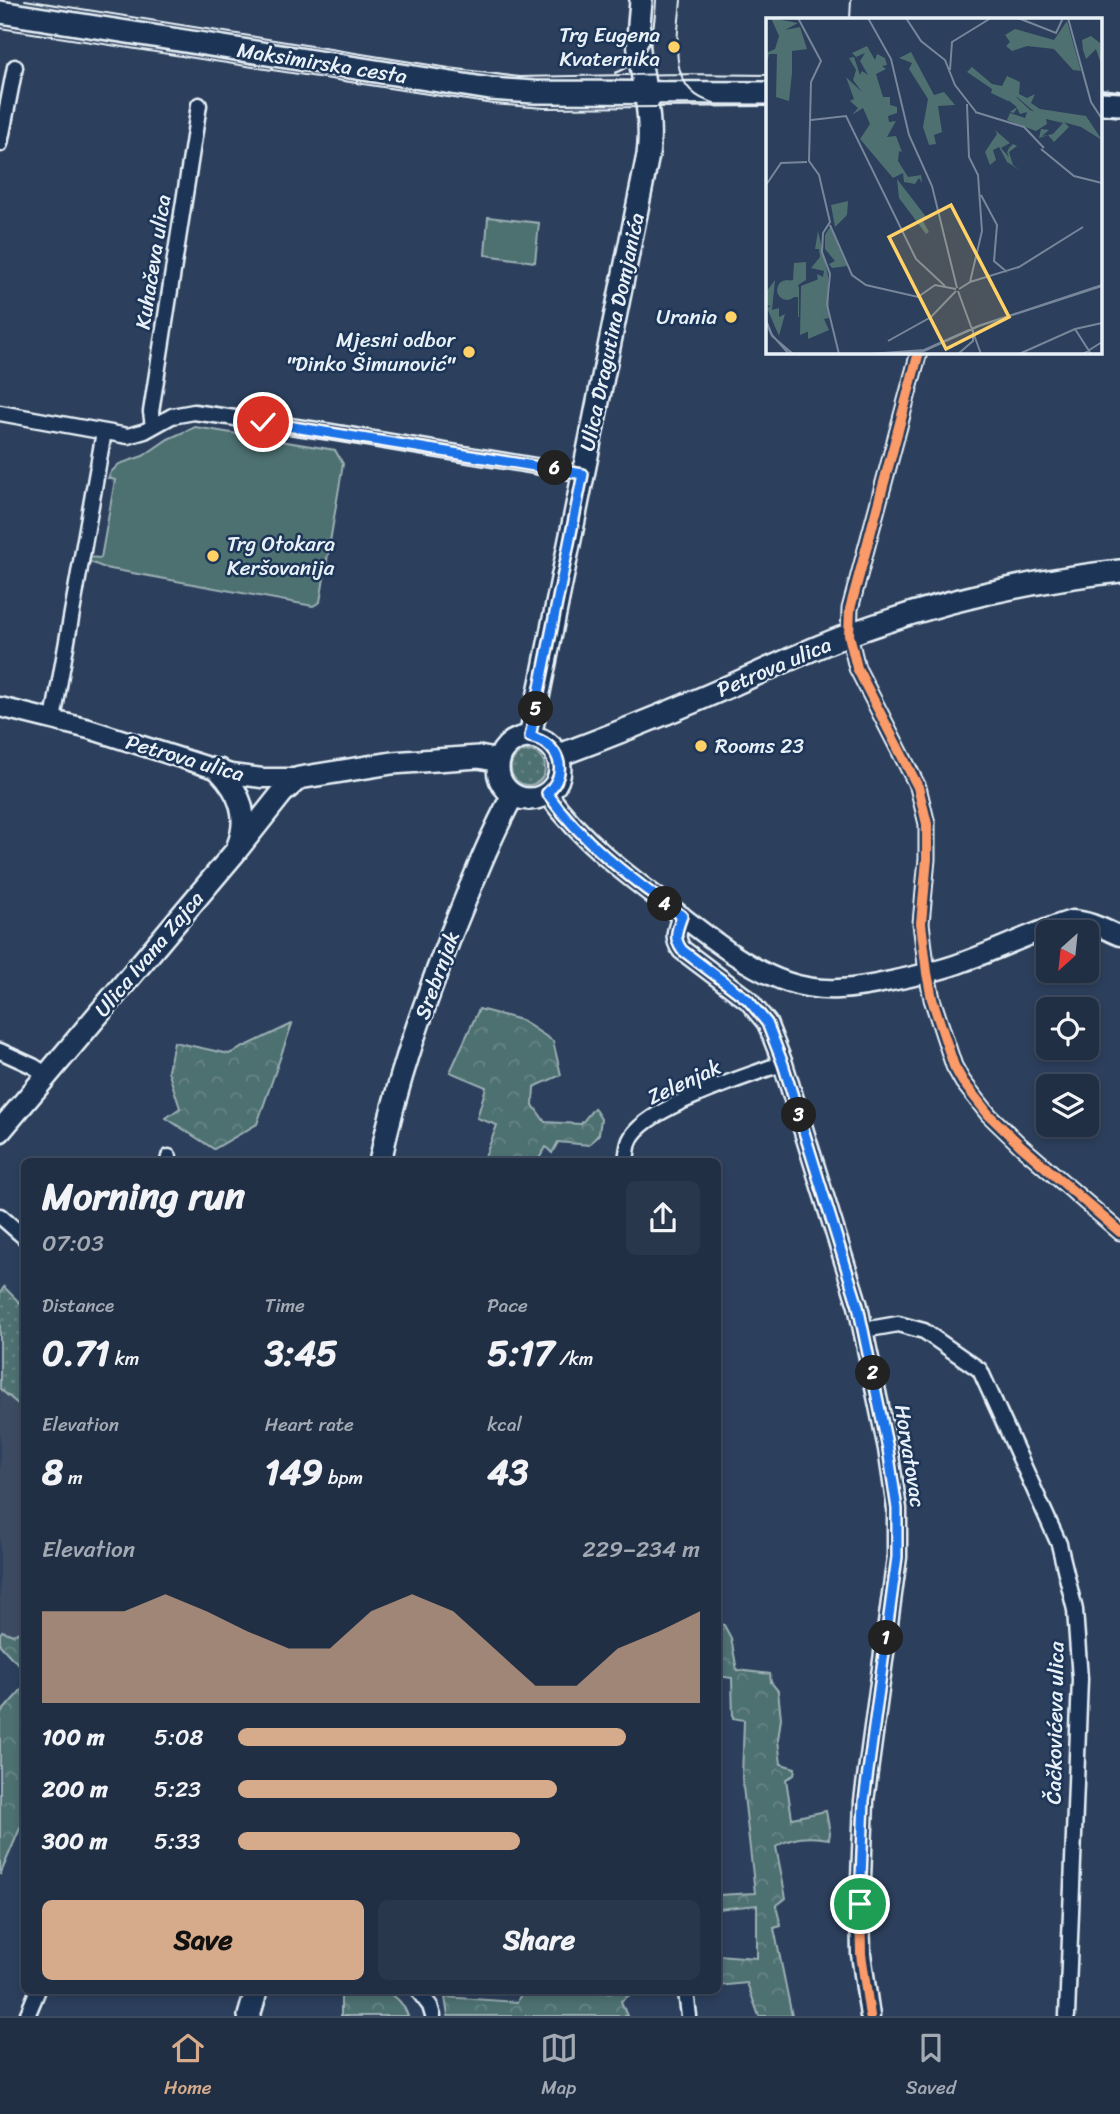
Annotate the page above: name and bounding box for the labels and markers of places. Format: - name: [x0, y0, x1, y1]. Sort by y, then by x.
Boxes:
- place label: Trg Eugena Kvaternika: [559, 16, 660, 78]
- marker: Trg Eugena Kvaternika: [666, 39, 682, 55]
- place label: Urania: [656, 298, 717, 336]
- marker: Urania: [723, 309, 739, 325]
- place label: Mjesni odbor "Dinko Šimunović": [286, 321, 456, 383]
- marker: Mjesni odbor "Dinko Šimunović": [461, 344, 477, 360]
- pin: [233, 392, 293, 452]
- pin: 6: [538, 450, 572, 486]
- place label: Trg Otokara Keršovanija: [227, 525, 336, 587]
- marker: Trg Otokara Keršovanija: [205, 548, 221, 564]
- pin: 5: [518, 692, 554, 726]
- place label: Rooms 23: [715, 727, 804, 765]
- marker: Rooms 23: [693, 738, 709, 754]
- pin: 4: [648, 886, 682, 922]
- pin: 3: [782, 1098, 816, 1132]
- pin: 2: [856, 1356, 890, 1390]
- pin: 1: [868, 1620, 903, 1656]
- pin: [830, 1874, 890, 1934]

